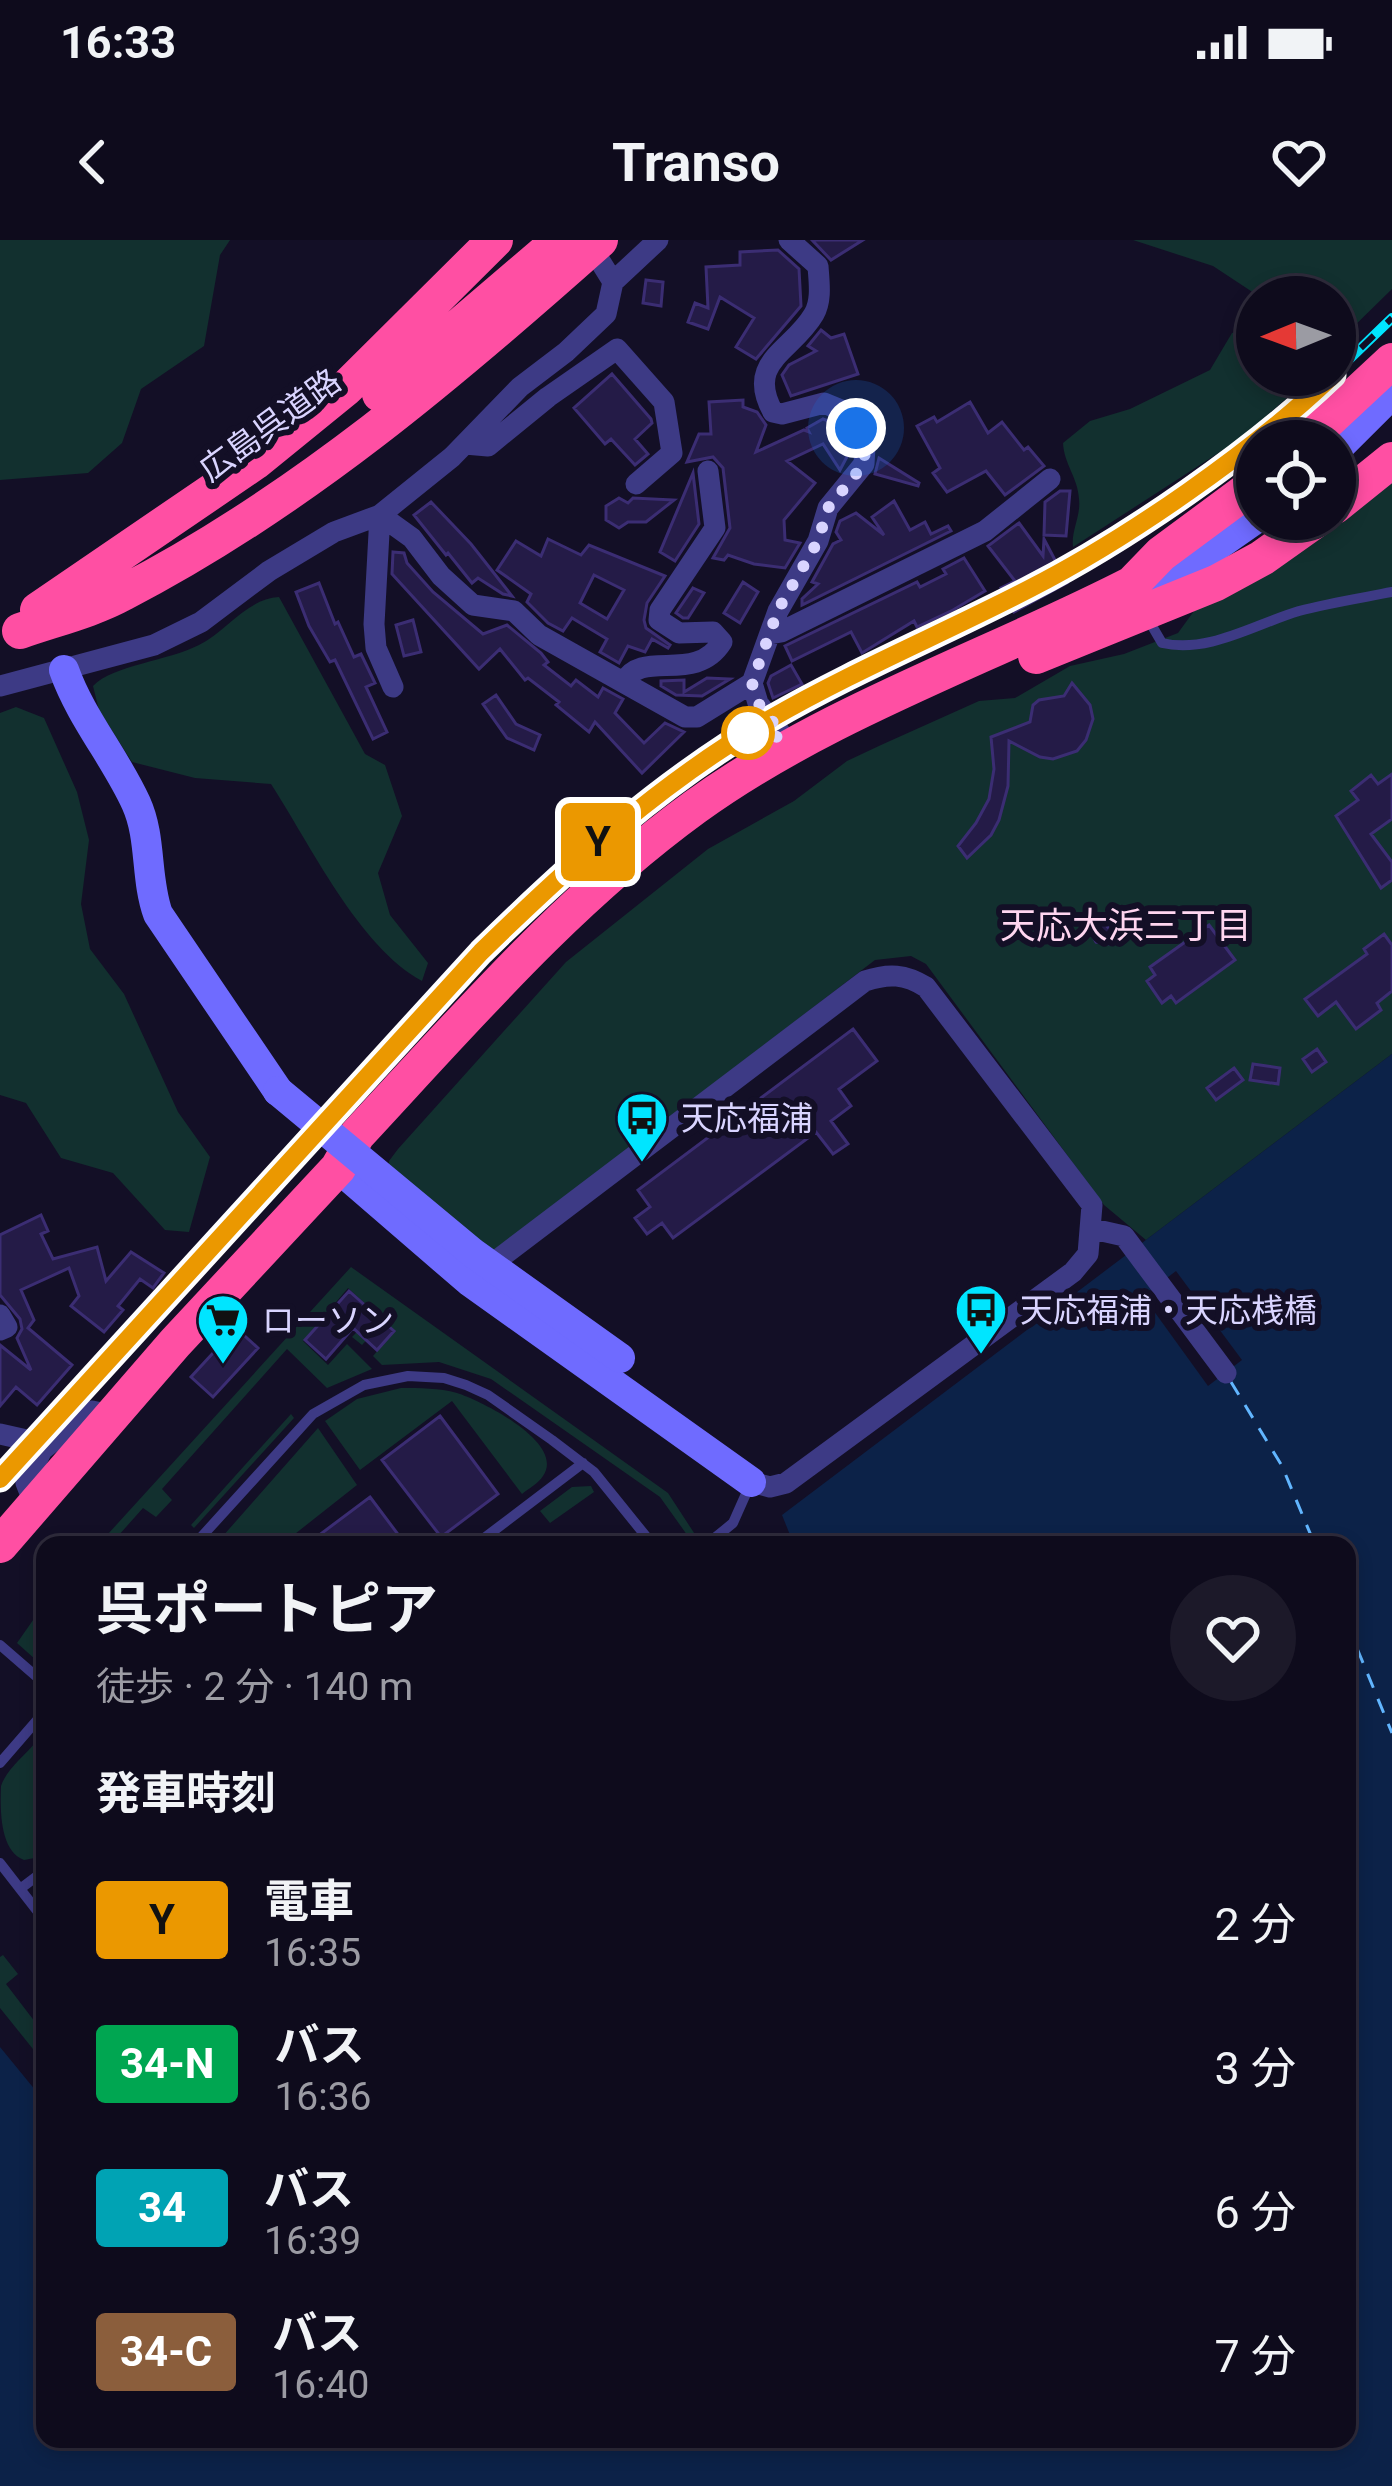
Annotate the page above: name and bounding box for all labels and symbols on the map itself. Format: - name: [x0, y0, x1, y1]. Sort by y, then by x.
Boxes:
- north arrow: [1236, 276, 1356, 396]
- street label: 広島呉道路: [192, 361, 348, 489]
- your location: [826, 398, 886, 458]
- unlabelled marker: [723, 708, 773, 758]
- line badge: Y: [559, 803, 637, 881]
- district label: 天応大浜三丁目: [1000, 905, 1252, 947]
- bus stop icon: 天応福浦: [614, 1090, 670, 1164]
- place label: 天応福浦: [681, 1099, 813, 1138]
- bus stop icon: 天応福浦・天応桟橋: [953, 1282, 1009, 1356]
- place label: 天応福浦・天応桟橋: [1020, 1291, 1317, 1330]
- supermarket icon: ローソン: [195, 1292, 251, 1366]
- place label: ローソン: [262, 1301, 394, 1340]

